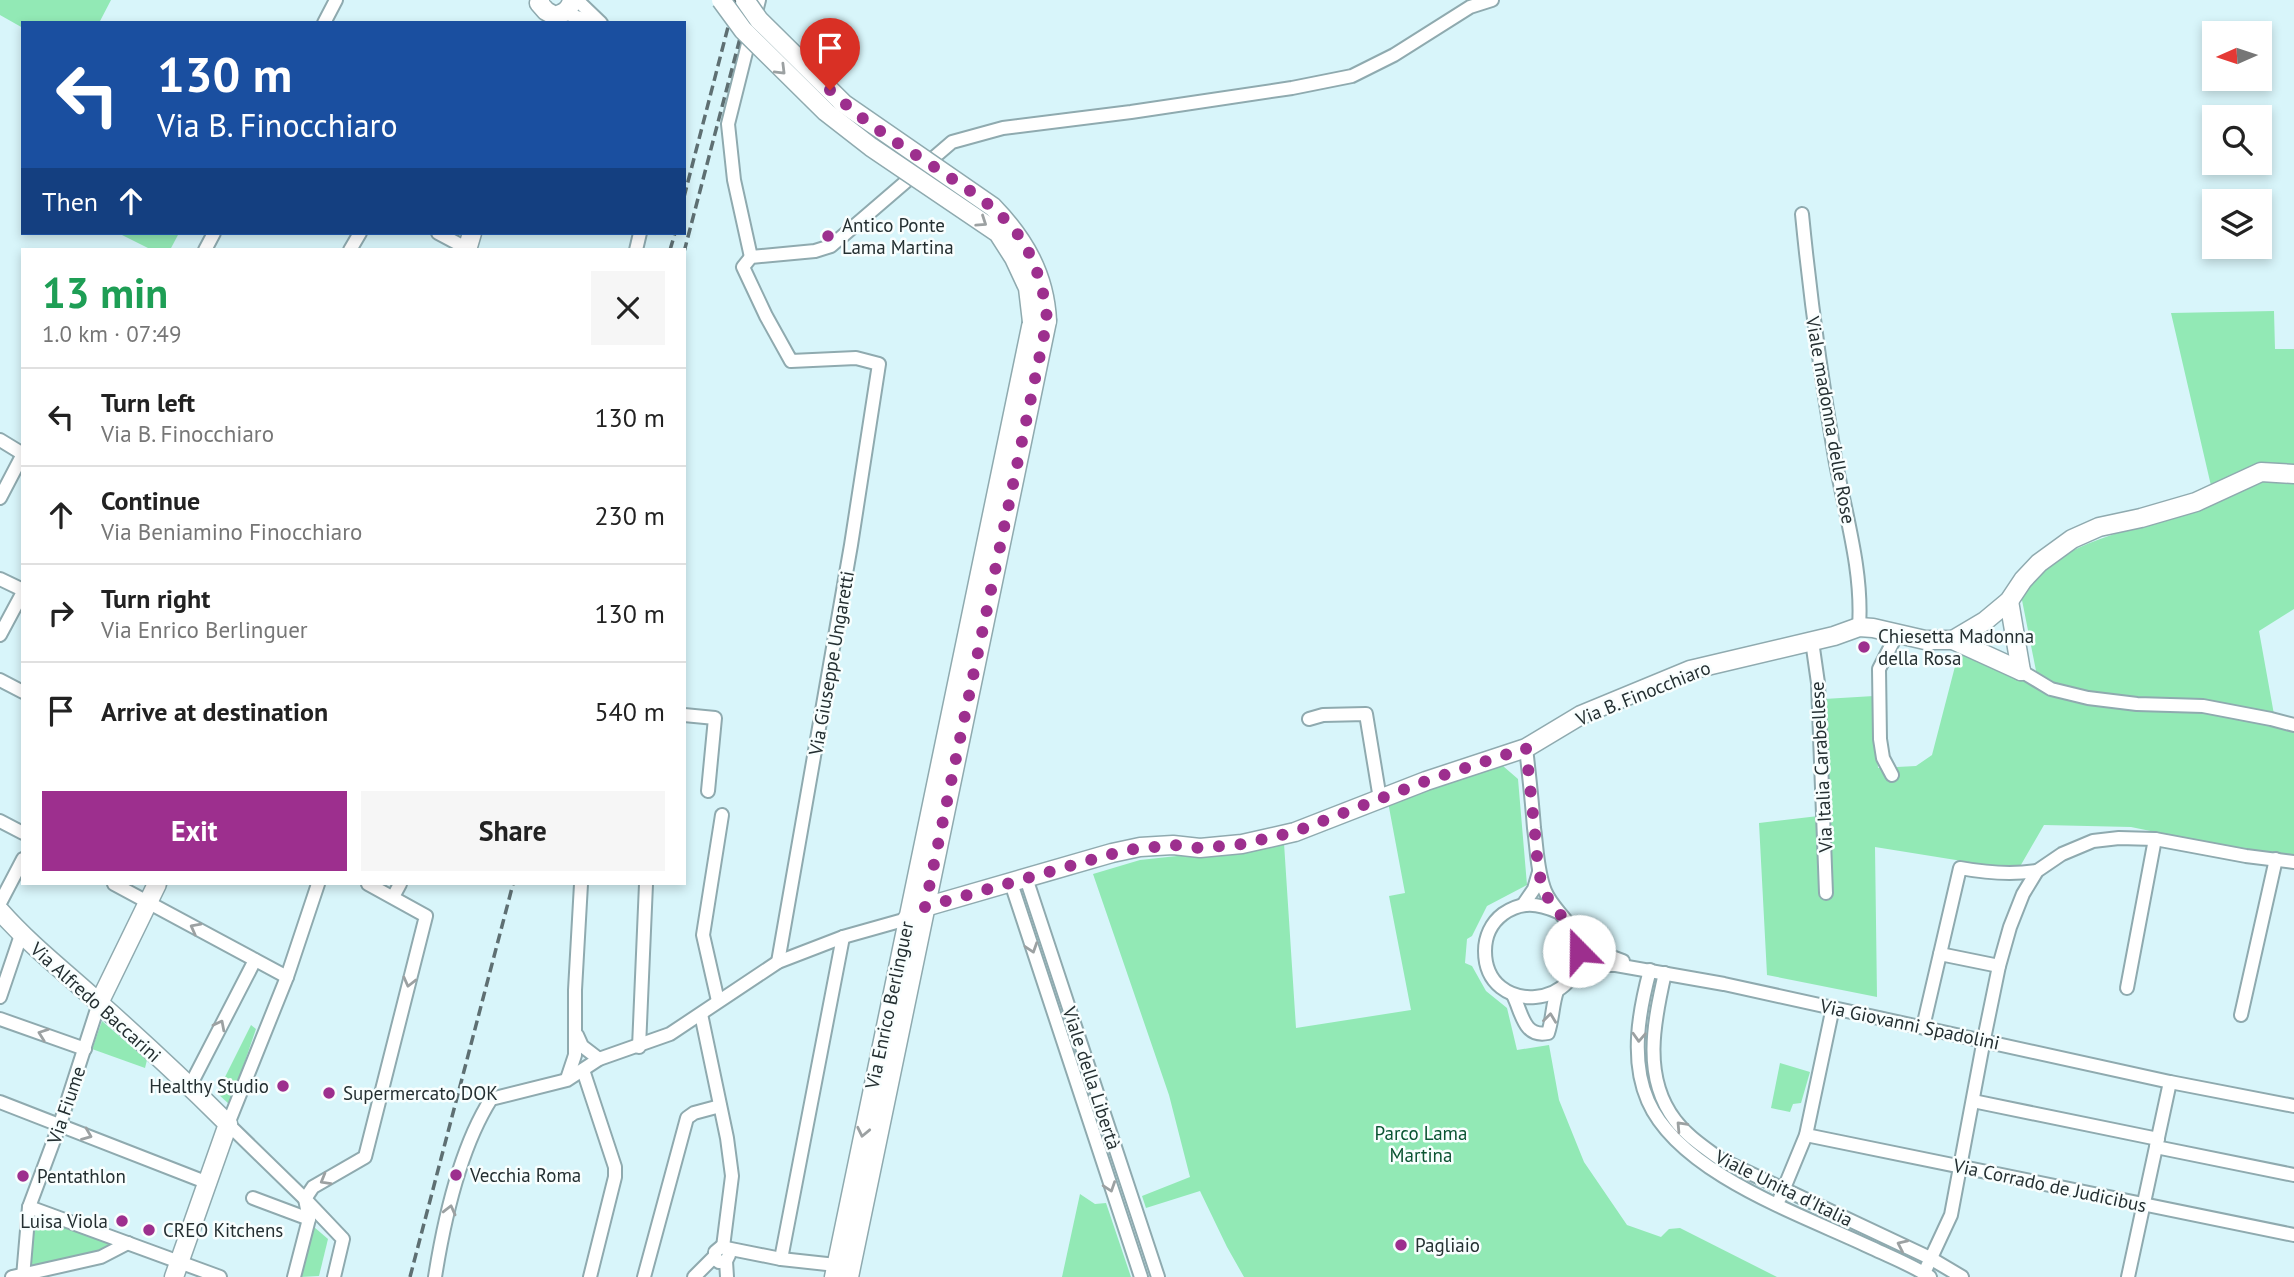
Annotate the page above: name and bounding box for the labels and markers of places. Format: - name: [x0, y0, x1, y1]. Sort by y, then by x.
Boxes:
- pin: [800, 18, 860, 90]
- place label: Antico Ponte Lama Martina: [842, 213, 954, 259]
- marker: Antico Ponte Lama Martina: [820, 228, 836, 244]
- place label: Chiesetta Madonna della Rosa: [1878, 624, 2034, 670]
- marker: Chiesetta Madonna della Rosa: [1856, 639, 1872, 655]
- place label: Healthy Studio: [149, 1074, 269, 1098]
- marker: Healthy Studio: [275, 1078, 291, 1094]
- place label: Supermercato DOK: [343, 1081, 498, 1105]
- marker: Supermercato DOK: [321, 1085, 337, 1101]
- place label: Vecchia Roma: [469, 1163, 581, 1187]
- place label: Pentathlon: [37, 1164, 126, 1188]
- marker: Vecchia Roma: [448, 1167, 464, 1183]
- marker: Pentathlon: [15, 1168, 31, 1184]
- place label: Luisa Viola: [20, 1209, 108, 1233]
- marker: Luisa Viola: [114, 1213, 130, 1229]
- place label: CREO Kitchens: [163, 1218, 283, 1242]
- marker: CREO Kitchens: [141, 1222, 157, 1238]
- place label: Pagliaio: [1415, 1233, 1480, 1257]
- marker: Pagliaio: [1393, 1237, 1409, 1253]

